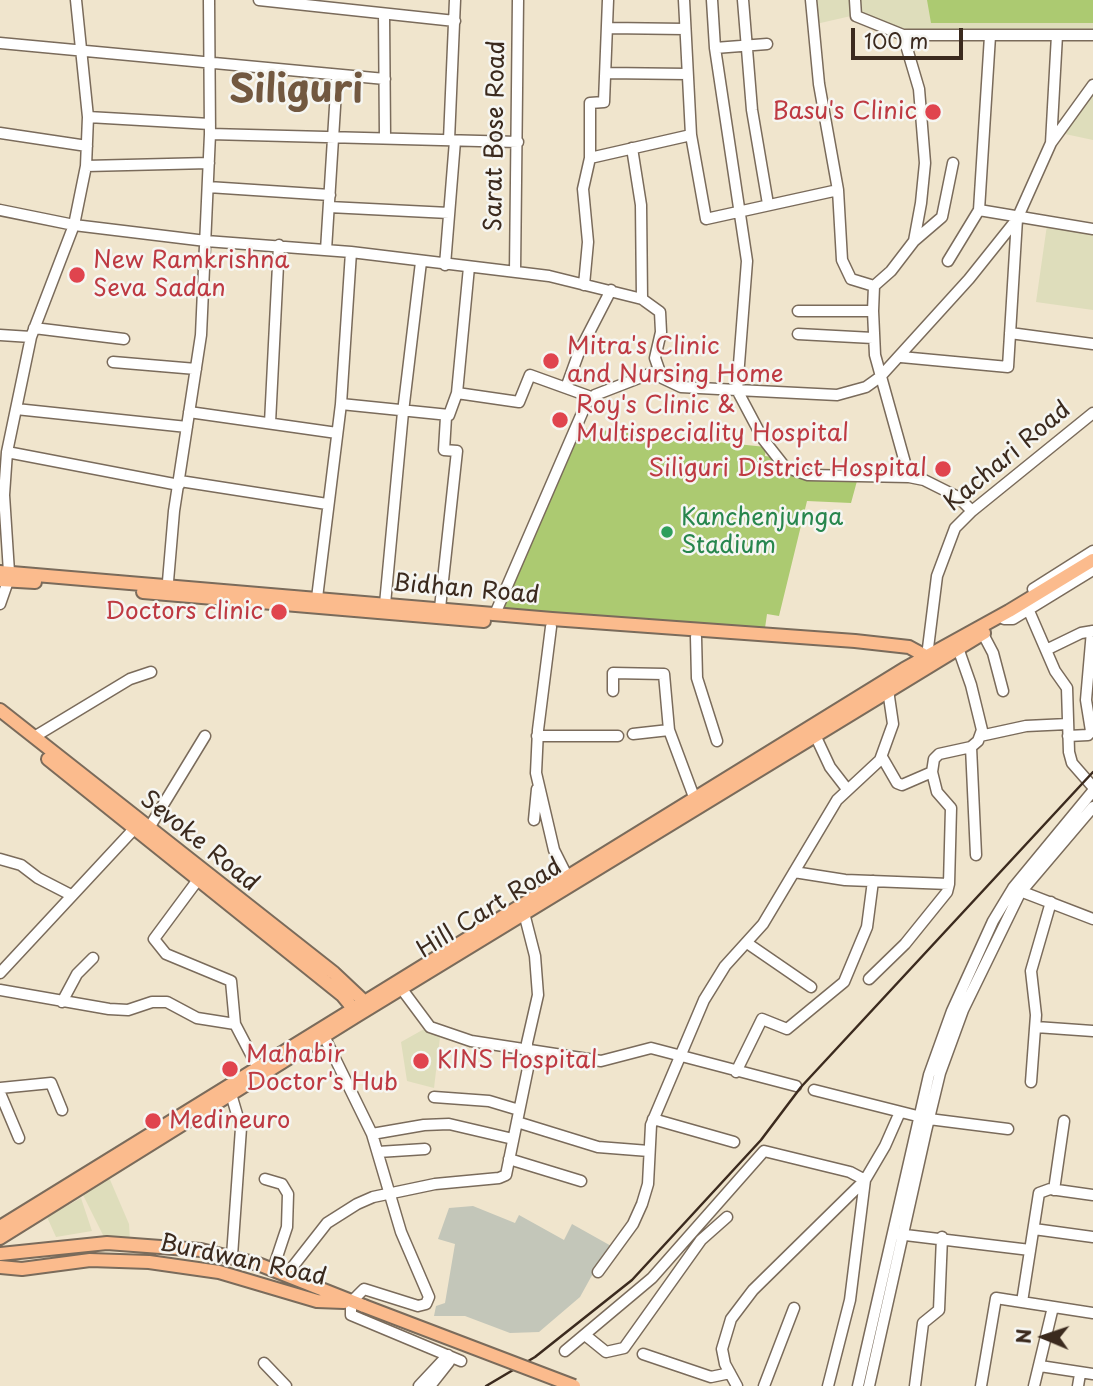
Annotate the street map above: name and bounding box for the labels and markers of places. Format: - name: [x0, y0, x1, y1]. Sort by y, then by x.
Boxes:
- place label: Basu's Clinic: [772, 98, 917, 126]
- marker: Basu's Clinic: [923, 102, 943, 122]
- place label: New Ramkrishna Seva Sadan: [93, 247, 289, 303]
- marker: New Ramkrishna Seva Sadan: [67, 265, 87, 285]
- place label: Mitra's Clinic and Nursing Home: [567, 333, 784, 389]
- marker: Mitra's Clinic and Nursing Home: [541, 351, 561, 371]
- place label: Roy's Clinic & Multispeciality Hospital: [576, 392, 849, 448]
- marker: Roy's Clinic & Multispeciality Hospital: [550, 410, 570, 430]
- place label: Siliguri District Hospital: [648, 455, 927, 483]
- marker: Siliguri District Hospital: [933, 459, 953, 479]
- place label: Kanchenjunga Stadium: [681, 504, 843, 560]
- marker: Kanchenjunga Stadium: [659, 524, 675, 540]
- place label: Doctors clinic: [105, 598, 263, 626]
- marker: Doctors clinic: [269, 602, 289, 622]
- place label: Mahabir Doctor's Hub: [246, 1041, 398, 1097]
- place label: KINS Hospital: [437, 1047, 597, 1075]
- marker: KINS Hospital: [411, 1051, 431, 1071]
- marker: Mahabir Doctor's Hub: [220, 1059, 240, 1079]
- place label: Medineuro: [169, 1107, 290, 1135]
- marker: Medineuro: [143, 1111, 163, 1131]

